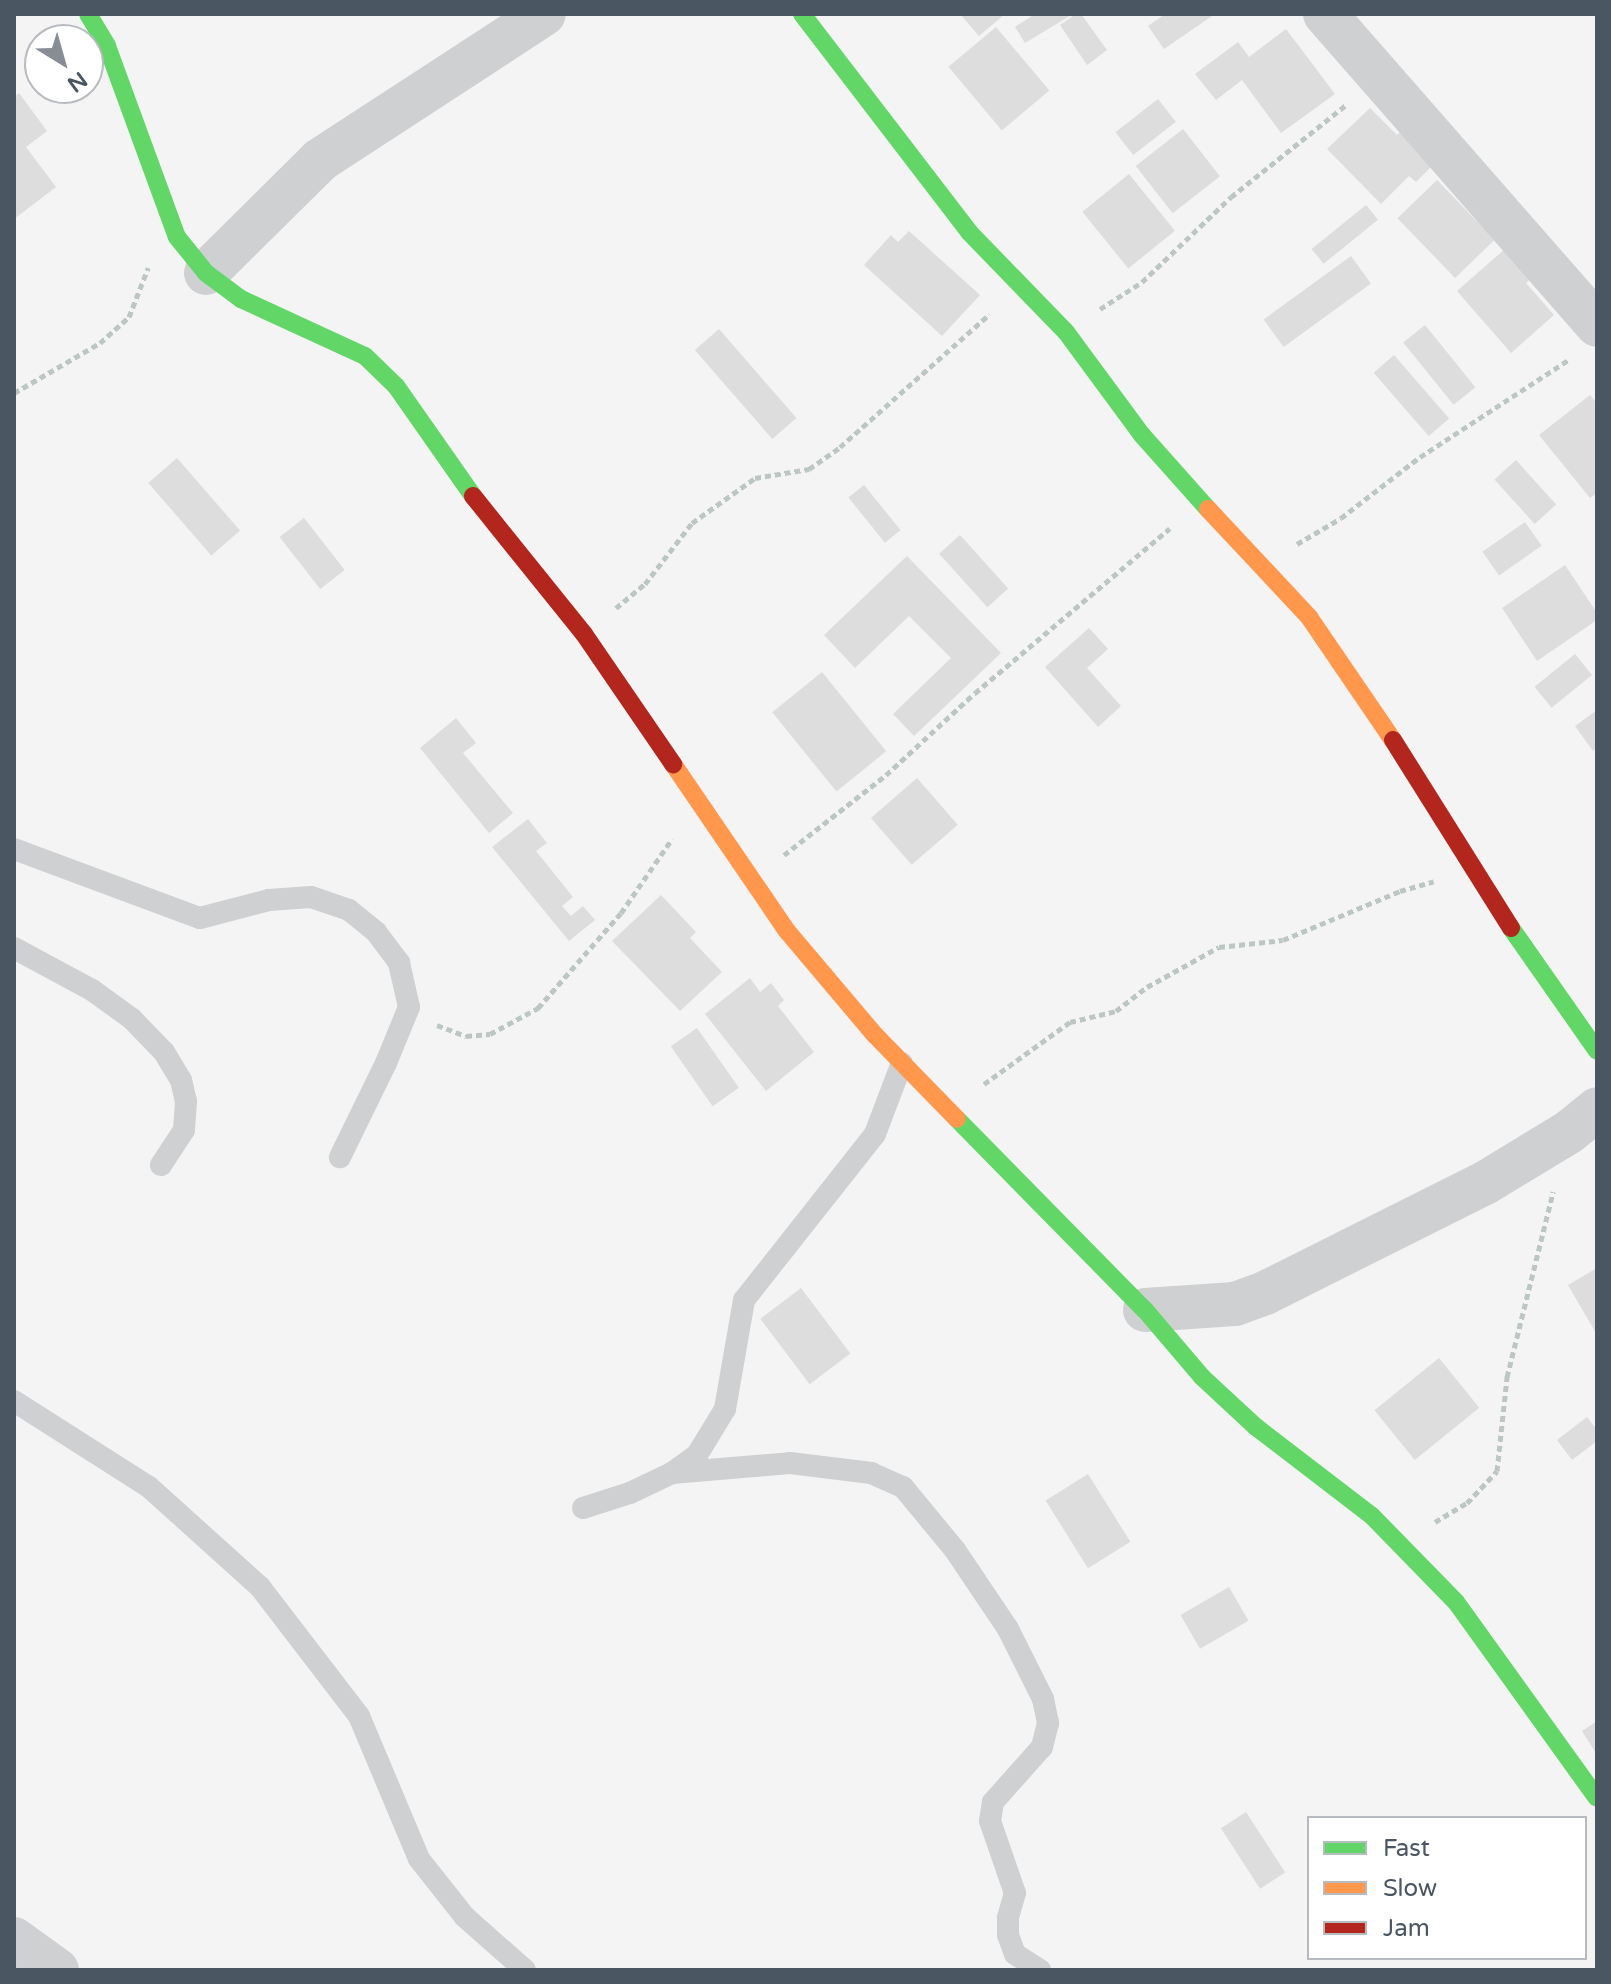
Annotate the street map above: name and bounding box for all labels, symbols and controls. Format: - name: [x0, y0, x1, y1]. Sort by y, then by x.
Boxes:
- north arrow: [24, 24, 104, 104]
- text: N: [62, 66, 92, 97]
- legend: [1307, 1816, 1587, 1960]
- text: Fast: [1383, 1834, 1430, 1863]
- text: Slow: [1383, 1874, 1437, 1903]
- text: Jam: [1383, 1914, 1430, 1943]

